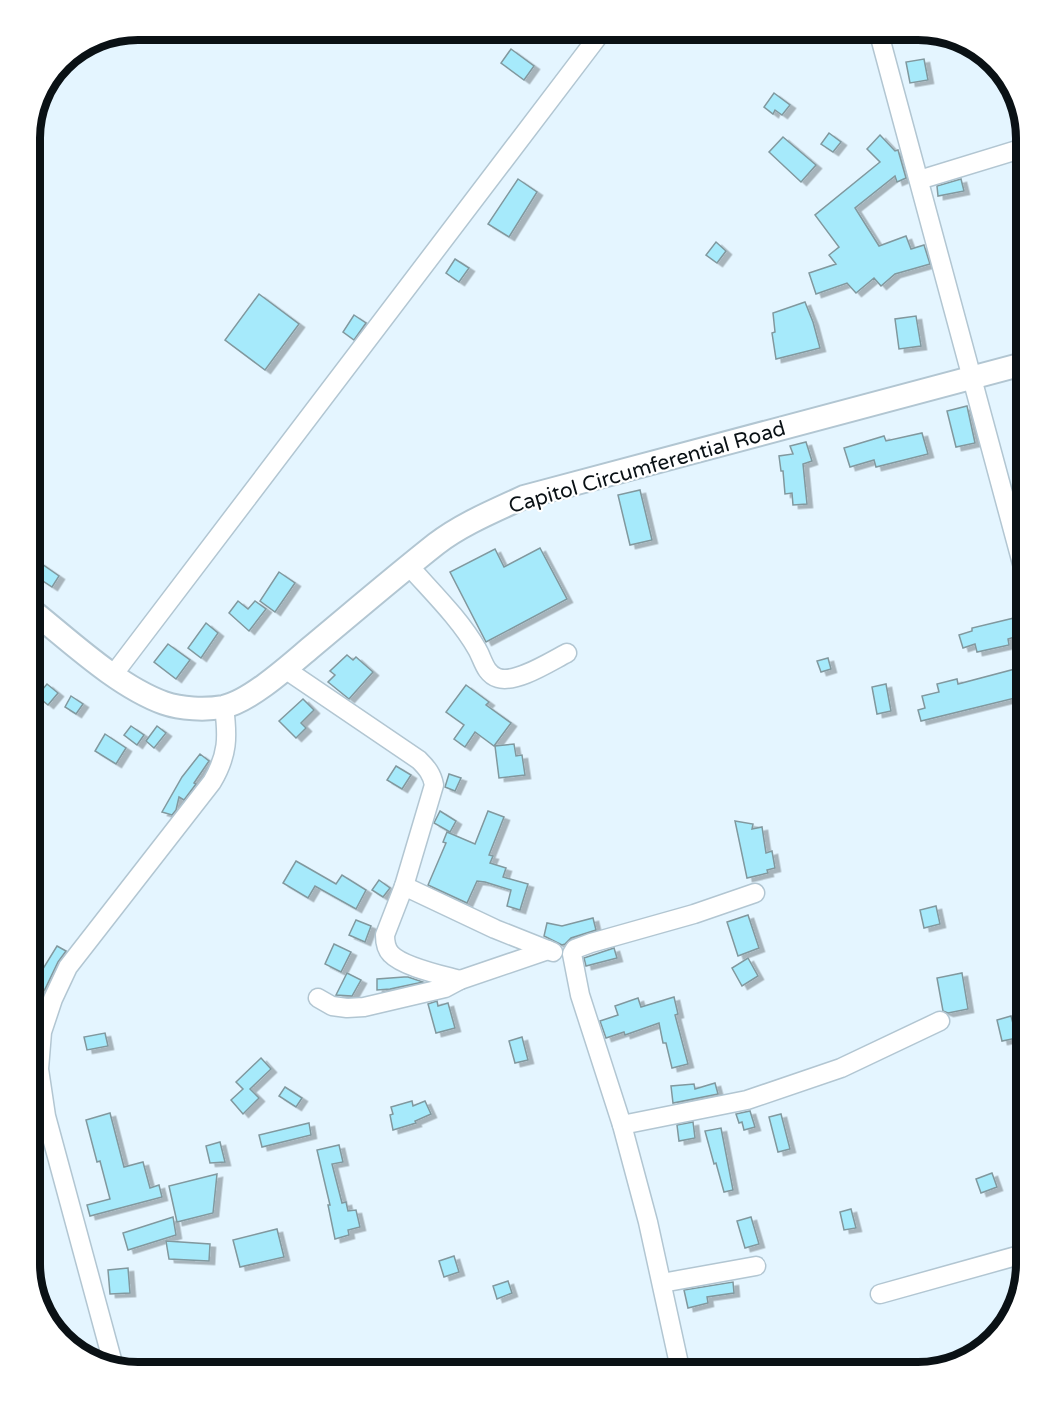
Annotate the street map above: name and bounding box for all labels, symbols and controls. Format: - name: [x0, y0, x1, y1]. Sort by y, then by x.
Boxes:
- street label: Capitol Circumferential Road: [506, 416, 788, 519]

